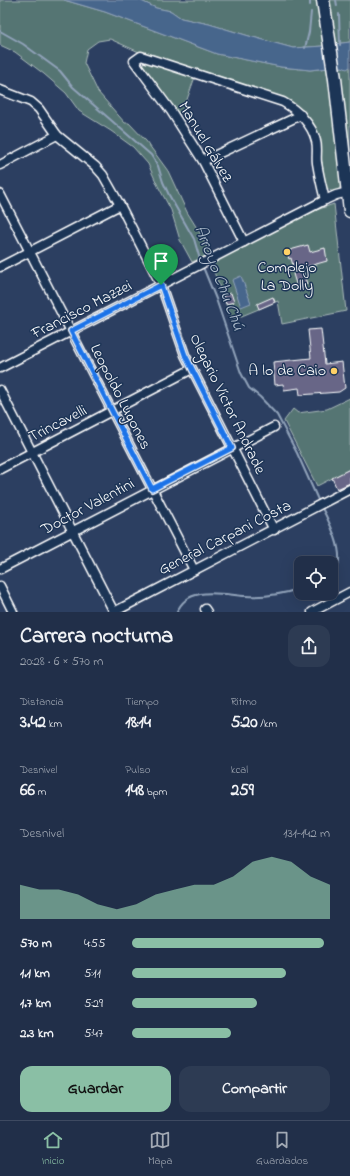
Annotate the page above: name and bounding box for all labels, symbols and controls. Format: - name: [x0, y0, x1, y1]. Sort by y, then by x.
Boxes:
- street label: Manuel Gálvez: [171, 97, 239, 187]
- water label: Arroyo Chu Chú: [186, 222, 251, 335]
- pin: [144, 244, 178, 285]
- marker: Complejo La Dolly: [282, 247, 292, 257]
- icon: arrive: [150, 250, 172, 272]
- place label: Complejo La Dolly: [257, 256, 317, 298]
- street label: Francisco Mazzei: [27, 274, 137, 346]
- street label: Olegario Víctor Andrade: [182, 330, 272, 479]
- street label: Leopoldo Lugones: [83, 340, 157, 454]
- place label: A lo de Caio: [248, 359, 326, 383]
- marker: A lo de Caio: [329, 366, 339, 376]
- street label: Trincavelli: [25, 399, 91, 449]
- street label: Doctor Valentini: [36, 472, 139, 542]
- street label: General Carpani Costa: [154, 494, 296, 582]
- map controls: [294, 556, 338, 600]
- button: locate: [294, 556, 338, 600]
- text: Carrera nocturna: [20, 621, 173, 653]
- button: share: [288, 625, 330, 667]
- text: 20:28 · 6 × 570 m: [20, 652, 103, 671]
- text: Distancia: [20, 694, 64, 710]
- text: Tiempo: [125, 694, 159, 710]
- text: Ritmo: [231, 694, 257, 710]
- text: 3.42: [20, 710, 46, 735]
- text: 18:14: [125, 710, 151, 735]
- text: 5:20: [231, 710, 258, 735]
- text: km: [46, 716, 62, 732]
- text: /km: [258, 716, 277, 732]
- text: Desnivel: [20, 762, 57, 778]
- text: Pulso: [125, 762, 150, 778]
- text: kcal: [231, 762, 248, 778]
- text: 66: [20, 778, 35, 803]
- text: 148: [125, 778, 144, 803]
- text: 259: [231, 778, 254, 803]
- text: m: [35, 784, 46, 800]
- text: bpm: [144, 784, 167, 800]
- text: Desnivel: [20, 824, 64, 843]
- text: 131–142 m: [283, 824, 330, 843]
- text: 570 m: [20, 934, 52, 953]
- text: 4:55: [84, 934, 105, 953]
- text: 1.1 km: [20, 964, 50, 983]
- text: 5:11: [84, 964, 101, 983]
- text: 1.7 km: [20, 994, 51, 1013]
- text: 5:29: [84, 994, 103, 1013]
- text: 2.3 km: [20, 1024, 54, 1043]
- text: 5:47: [84, 1024, 103, 1043]
- button: Guardar: [20, 1066, 171, 1112]
- button: Compartir: [179, 1066, 330, 1112]
- tab: Inicio: [42, 1129, 64, 1169]
- tab: Mapa: [148, 1129, 172, 1169]
- tab: Guardados: [256, 1129, 308, 1169]

